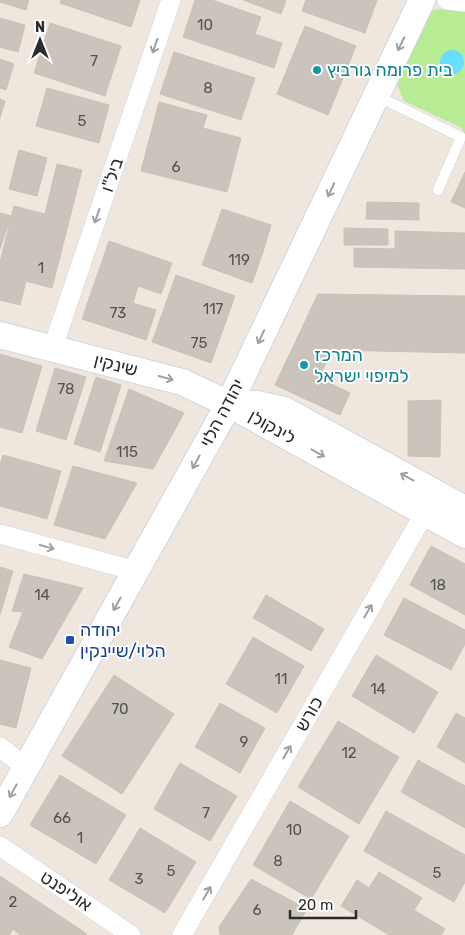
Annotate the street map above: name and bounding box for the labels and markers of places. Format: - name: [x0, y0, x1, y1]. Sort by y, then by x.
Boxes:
- place label: בית פרומה גורביץ: [327, 59, 453, 81]
- marker: בית פרומה גורביץ: [311, 64, 323, 76]
- place label: המרכז למיפוי ישראל: [314, 344, 409, 387]
- marker: המרכז למיפוי ישראל: [298, 359, 310, 371]
- place label: יהודה הלוי/שיינקין: [80, 619, 166, 662]
- marker: יהודה הלוי/שיינקין: [64, 634, 76, 646]

